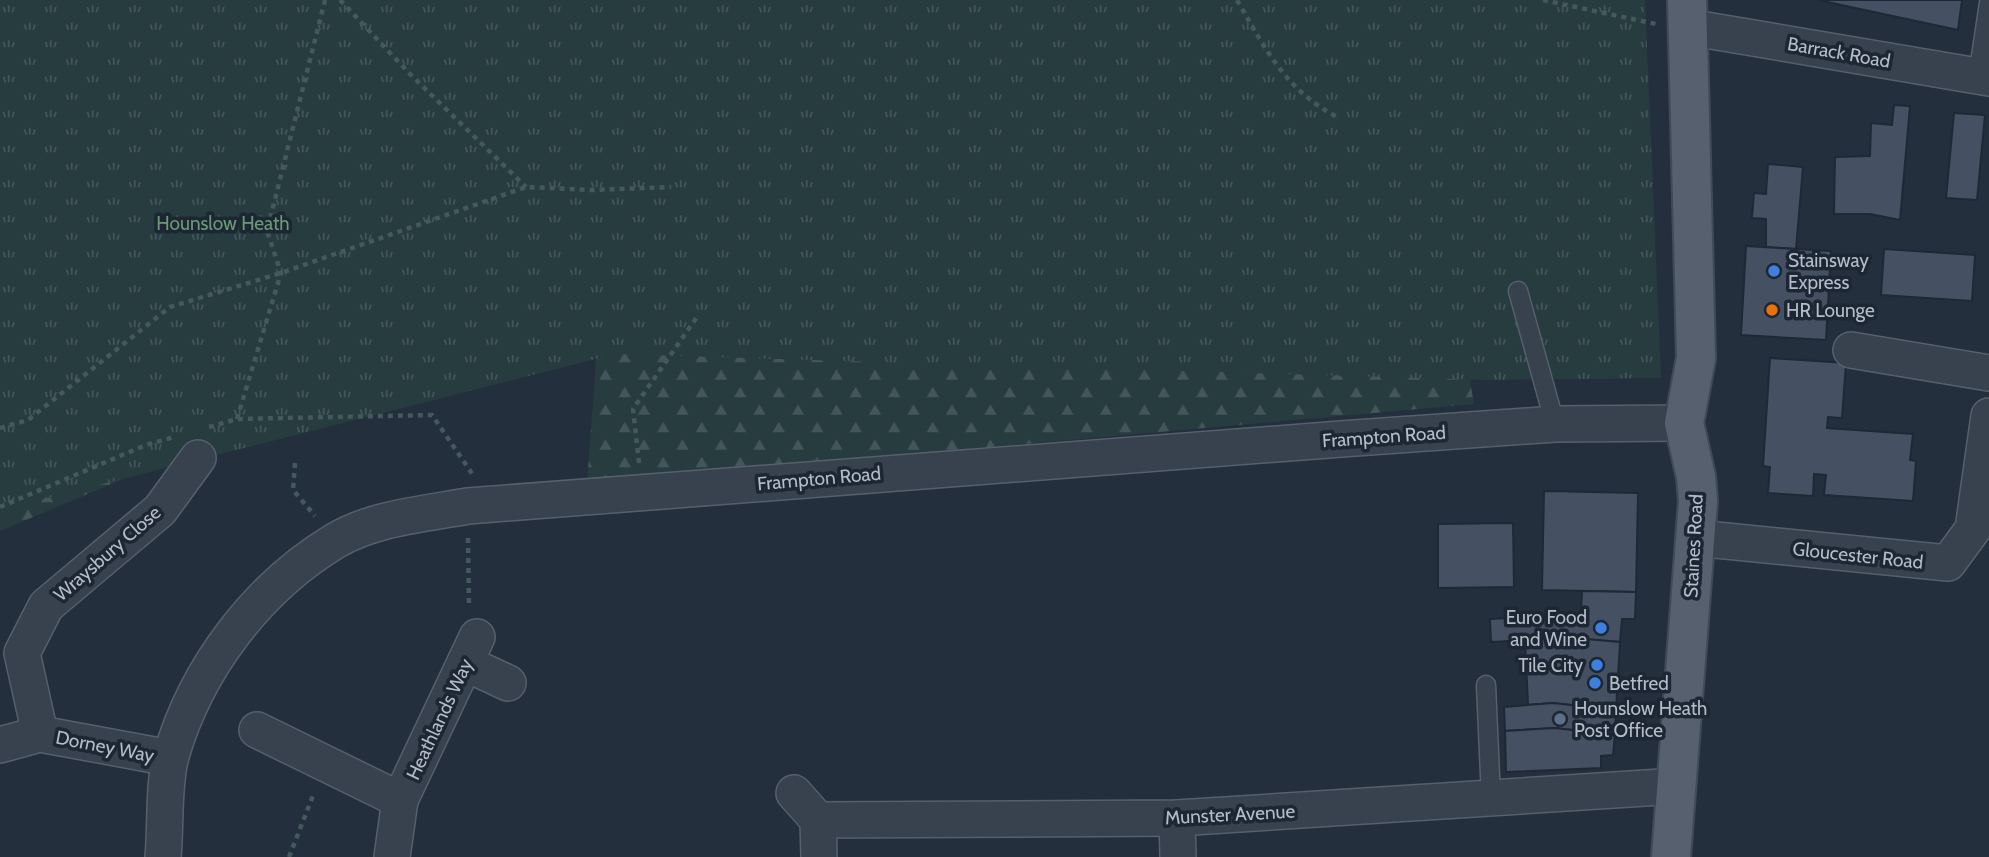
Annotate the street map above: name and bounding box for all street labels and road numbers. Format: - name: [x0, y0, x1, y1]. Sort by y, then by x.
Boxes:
- street label: Barrack Road: [1786, 32, 1892, 73]
- street label: Frampton Road: [1321, 421, 1447, 452]
- street label: Frampton Road: [756, 462, 882, 495]
- street label: Staines Road: [1679, 493, 1708, 599]
- street label: Wraysbury Close: [49, 501, 166, 606]
- street label: Gloucester Road: [1792, 537, 1924, 574]
- street label: Heathlands Way: [401, 655, 478, 783]
- street label: Dorney Way: [54, 726, 156, 767]
- street label: Munster Avenue: [1164, 800, 1296, 829]

